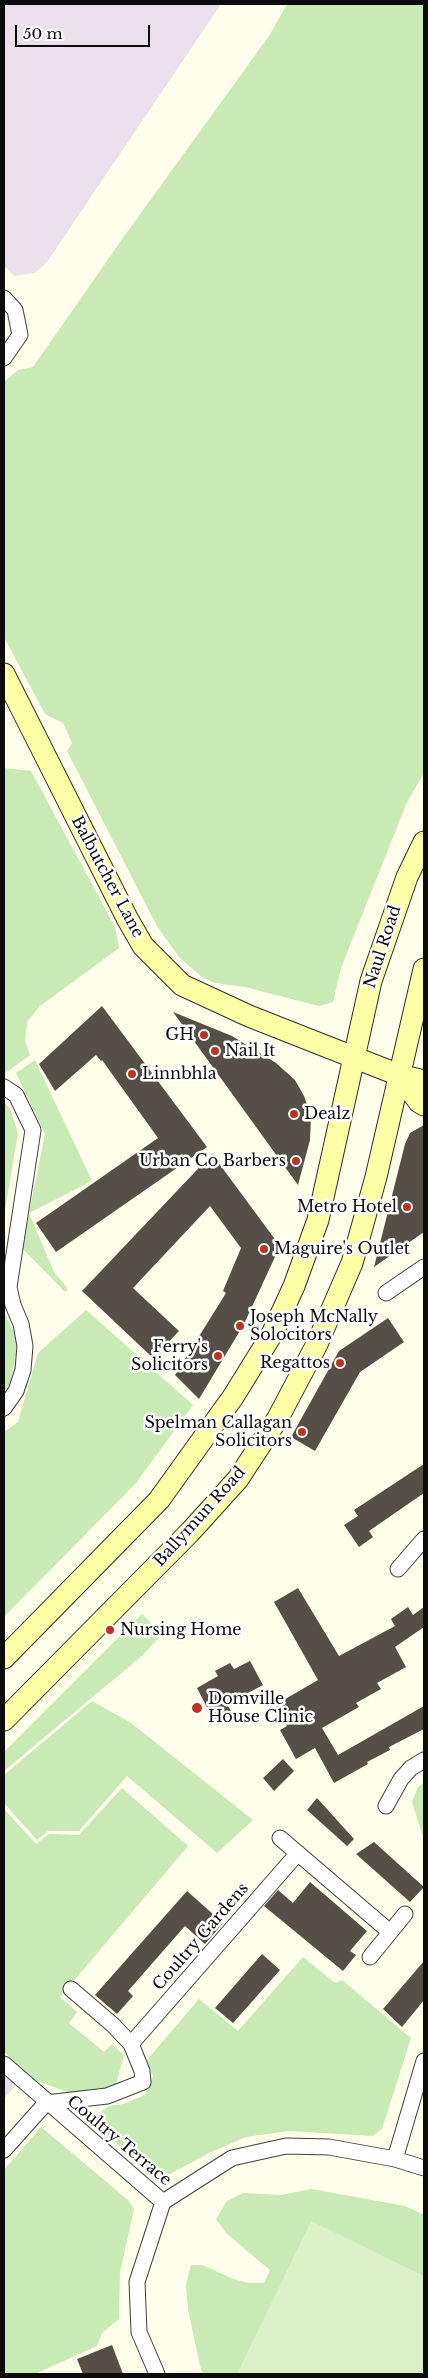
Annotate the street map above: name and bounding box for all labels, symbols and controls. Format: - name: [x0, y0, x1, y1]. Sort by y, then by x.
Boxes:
- scale bar: [18, 15, 152, 47]
- text: 50 m: [23, 24, 63, 43]
- street label: Balbutcher Lane: [67, 813, 147, 941]
- street label: Naul Road: [361, 903, 405, 991]
- place label: GH: [165, 1025, 194, 1045]
- marker: GH: [198, 1029, 210, 1041]
- place label: Nail It: [225, 1041, 275, 1061]
- marker: Nail It: [209, 1045, 221, 1057]
- place label: Linnbhla: [142, 1064, 217, 1084]
- marker: Linnbhla: [126, 1068, 138, 1080]
- place label: Dealz: [304, 1104, 350, 1124]
- marker: Dealz: [288, 1108, 300, 1120]
- place label: Urban Co Barbers: [139, 1151, 286, 1171]
- marker: Urban Co Barbers: [290, 1155, 302, 1167]
- place label: Metro Hotel: [297, 1197, 397, 1217]
- marker: Metro Hotel: [401, 1201, 413, 1213]
- place label: Maguire's Outlet: [274, 1239, 410, 1259]
- marker: Maguire's Outlet: [258, 1243, 270, 1255]
- place label: Joseph McNally Solocitors: [250, 1307, 378, 1345]
- marker: Joseph McNally Solocitors: [234, 1320, 246, 1332]
- place label: Ferry's Solicitors: [131, 1337, 208, 1375]
- marker: Ferry's Solicitors: [212, 1350, 224, 1362]
- place label: Regattos: [260, 1353, 330, 1373]
- marker: Regattos: [334, 1357, 346, 1369]
- place label: Spelman Callagan Solicitors: [144, 1413, 292, 1451]
- marker: Spelman Callagan Solicitors: [296, 1426, 308, 1438]
- street label: Ballymun Road: [150, 1463, 250, 1571]
- place label: Nursing Home: [120, 1620, 241, 1640]
- marker: Nursing Home: [104, 1624, 116, 1636]
- place label: Domville House Clinic: [208, 1689, 313, 1727]
- marker: Domville House Clinic: [190, 1701, 204, 1715]
- street label: Coultry Gardens: [149, 1879, 253, 1995]
- street label: Coultry Terrace: [63, 2092, 175, 2190]

